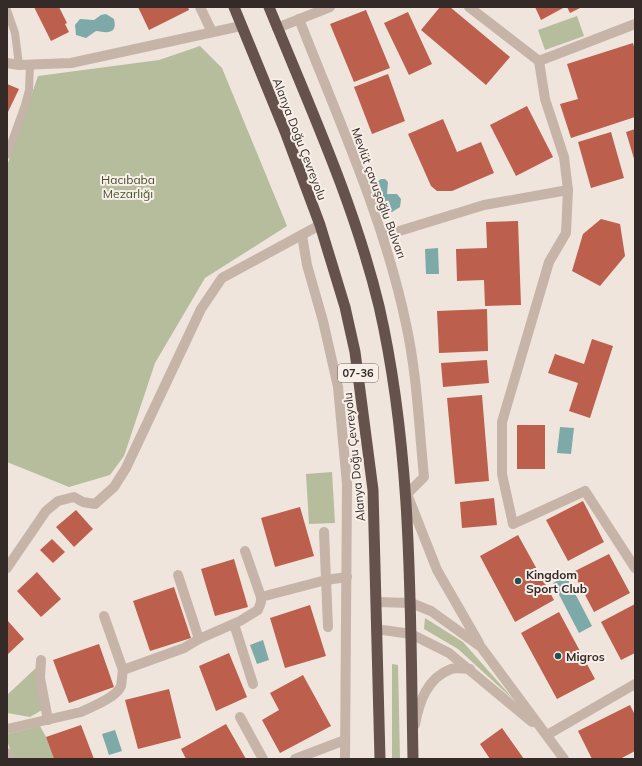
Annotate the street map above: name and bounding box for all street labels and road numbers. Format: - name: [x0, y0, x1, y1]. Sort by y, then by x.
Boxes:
- street label: Alanya Doğu Çevreyolu: [270, 76, 330, 202]
- street label: Mevlüt çavuşoğlu Bulvarı: [348, 126, 410, 260]
- road number: 07-36: [338, 364, 378, 382]
- street label: Alanya Doğu Çevreyolu: [340, 392, 368, 522]

